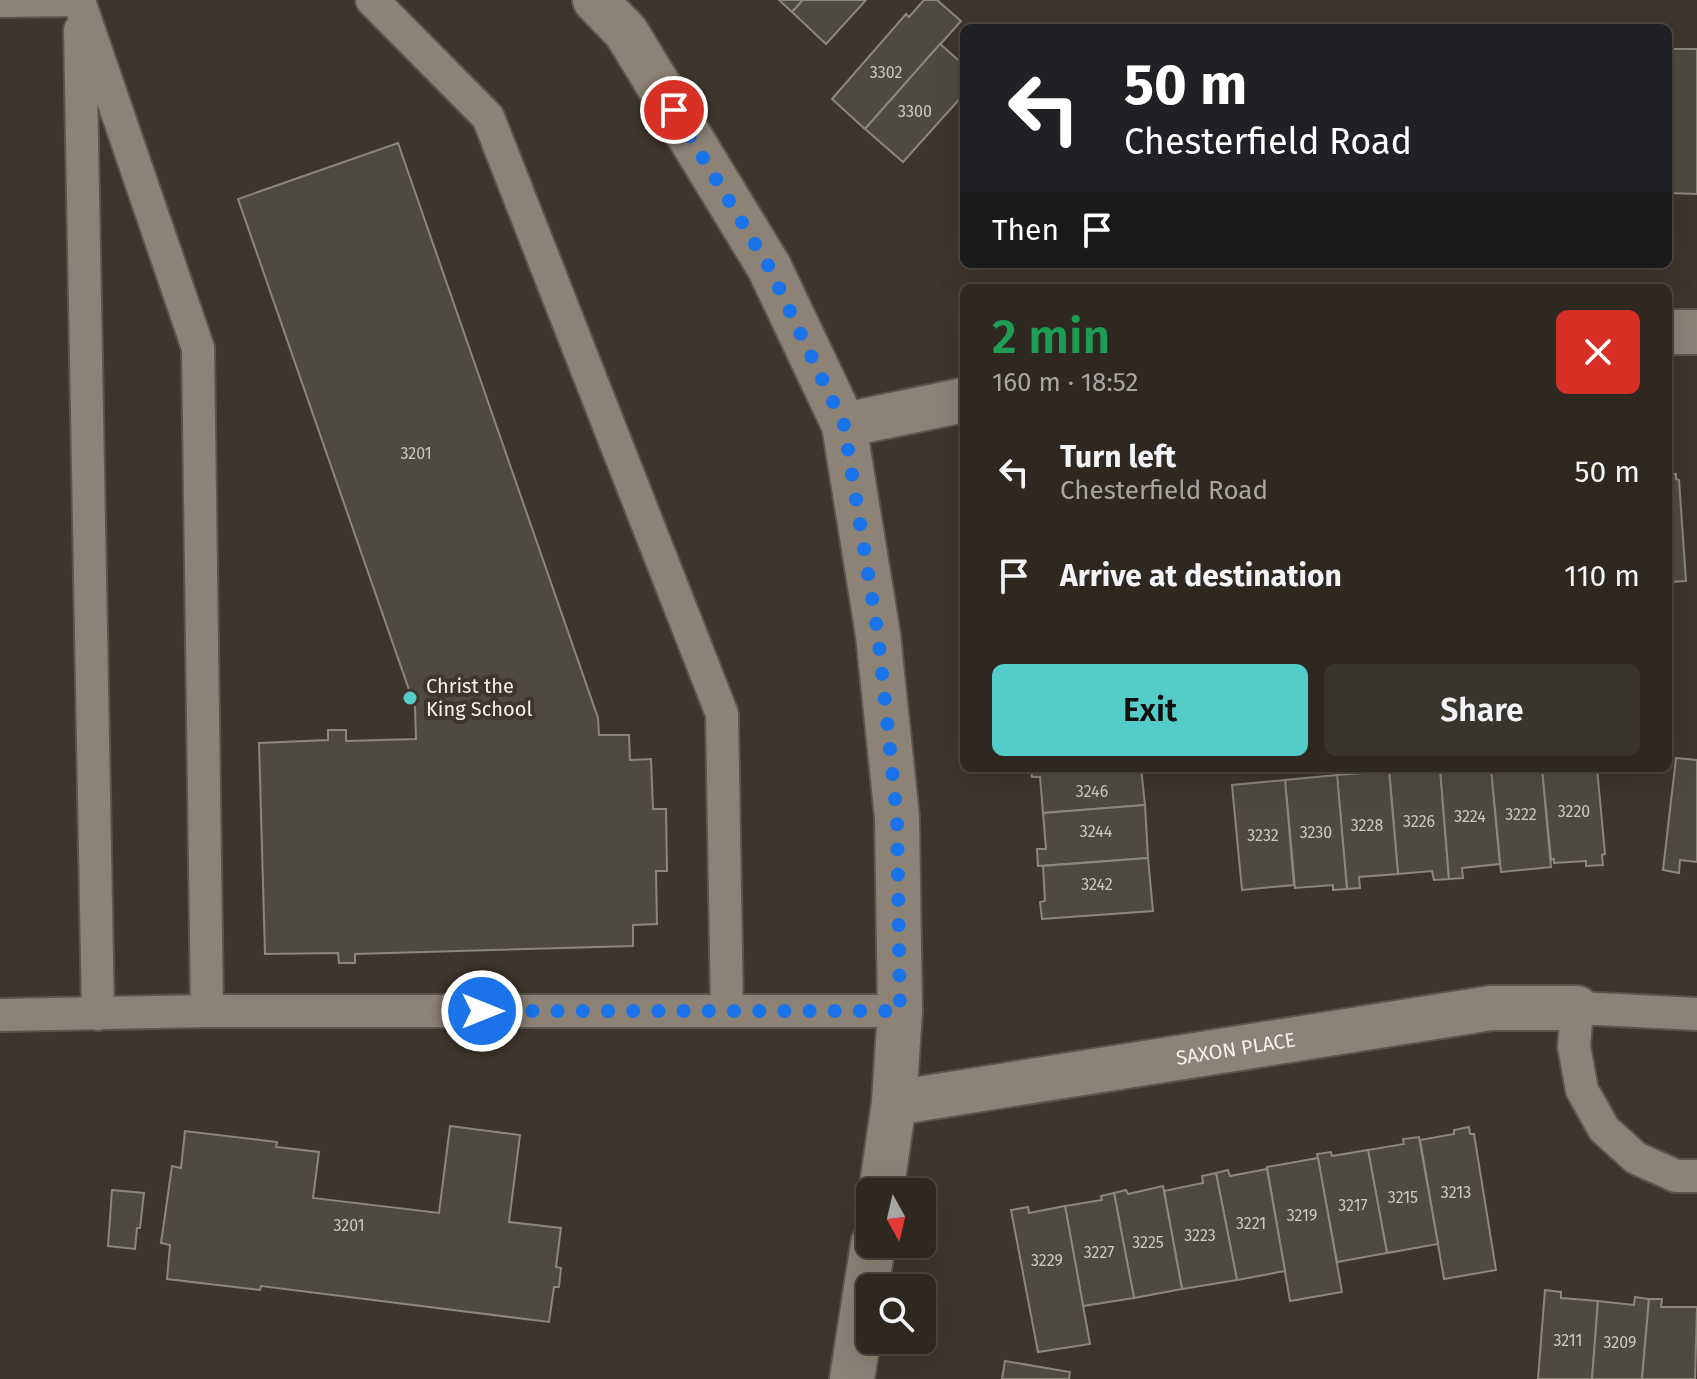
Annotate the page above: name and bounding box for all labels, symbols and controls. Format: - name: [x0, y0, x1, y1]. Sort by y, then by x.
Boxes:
- text: 50 m: [1124, 52, 1247, 119]
- icon: left: [992, 56, 1096, 160]
- house number: 3302: [870, 63, 902, 82]
- pin: [640, 76, 708, 144]
- icon: arrive: [652, 88, 696, 132]
- house number: 3300: [898, 102, 932, 121]
- text: Chesterfield Road: [1124, 120, 1412, 164]
- icon: arrive: [1075, 208, 1119, 252]
- text: Then: [992, 212, 1059, 248]
- text: 2 min: [992, 308, 1110, 366]
- button: close: [1556, 310, 1640, 394]
- text: 160 m · 18:52: [992, 367, 1138, 398]
- text: Turn left: [1060, 439, 1176, 475]
- house number: 3201: [400, 444, 432, 463]
- icon: left: [992, 450, 1036, 494]
- text: 50 m: [1575, 454, 1640, 490]
- text: Chesterfield Road: [1060, 475, 1268, 506]
- icon: arrive: [992, 554, 1036, 598]
- text: Arrive at destination: [1060, 558, 1342, 594]
- text: 110 m: [1564, 558, 1640, 594]
- button: Exit: [992, 664, 1308, 756]
- button: Share: [1324, 664, 1640, 756]
- place label: Christ the King School: [426, 674, 532, 721]
- marker: Christ the King School: [401, 689, 419, 707]
- house number: 3246: [1076, 782, 1108, 801]
- house number: 3220: [1558, 802, 1590, 821]
- house number: 3222: [1505, 805, 1537, 824]
- house number: 3224: [1454, 807, 1486, 826]
- house number: 3226: [1403, 812, 1435, 831]
- house number: 3228: [1351, 816, 1383, 835]
- house number: 3244: [1080, 822, 1113, 841]
- house number: 3230: [1300, 823, 1332, 842]
- house number: 3232: [1247, 826, 1279, 845]
- house number: 3242: [1081, 875, 1113, 894]
- position arrow: [440, 969, 524, 1053]
- street label: SAXON PLACE: [1174, 1027, 1297, 1070]
- north arrow: [856, 1178, 936, 1258]
- map controls: [856, 1178, 936, 1354]
- house number: 3213: [1441, 1183, 1471, 1202]
- house number: 3215: [1388, 1188, 1418, 1207]
- house number: 3217: [1338, 1196, 1368, 1215]
- house number: 3219: [1287, 1206, 1317, 1225]
- house number: 3221: [1236, 1214, 1266, 1233]
- house number: 3201: [333, 1216, 365, 1235]
- house number: 3223: [1184, 1226, 1216, 1245]
- house number: 3225: [1132, 1233, 1164, 1252]
- house number: 3227: [1084, 1243, 1114, 1262]
- house number: 3229: [1031, 1251, 1063, 1270]
- button: search: [856, 1274, 936, 1354]
- house number: 3211: [1554, 1331, 1582, 1350]
- house number: 3209: [1604, 1333, 1636, 1352]

